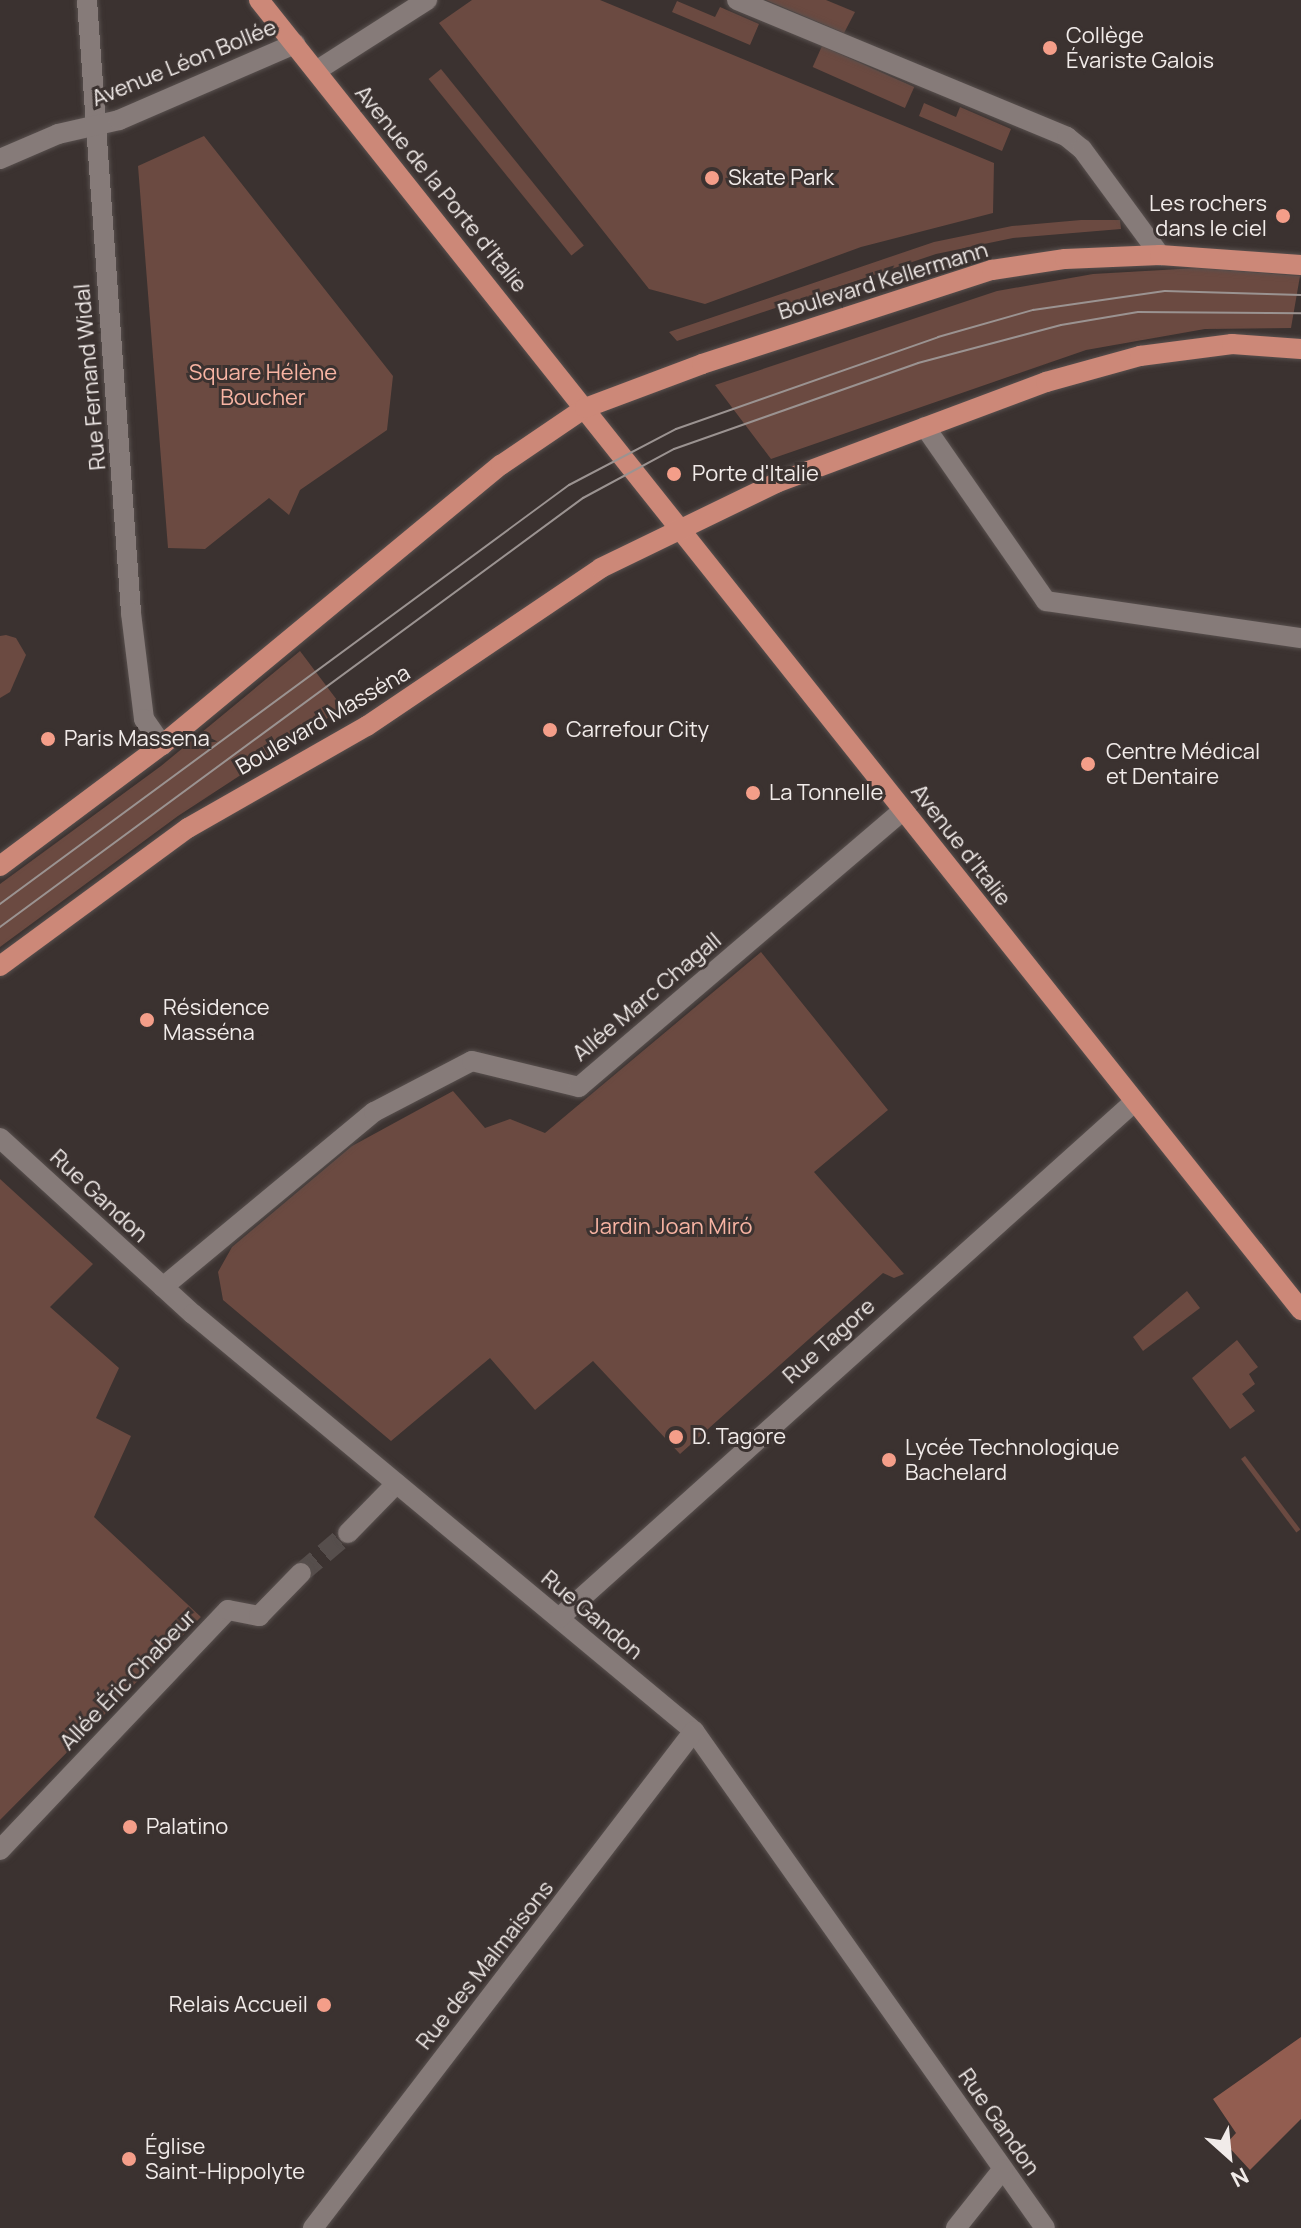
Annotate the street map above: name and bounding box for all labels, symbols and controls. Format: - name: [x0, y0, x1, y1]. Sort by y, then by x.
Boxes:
- street label: Avenue Léon Bollée: [88, 14, 280, 112]
- place label: Collège Évariste Galois: [1066, 22, 1214, 74]
- marker: Collège Évariste Galois: [1041, 39, 1059, 57]
- street label: Avenue de la Porte d'Italie: [349, 80, 533, 298]
- place label: Skate Park: [728, 165, 834, 191]
- marker: Skate Park: [703, 169, 721, 187]
- place label: Les rochers dans le ciel: [1149, 190, 1267, 242]
- marker: Les rochers dans le ciel: [1274, 207, 1292, 225]
- street label: Boulevard Kellermann: [775, 236, 991, 326]
- street label: Rue Fernand Widal: [69, 283, 111, 471]
- park label: Square Hélène Boucher: [189, 359, 337, 410]
- place label: Porte d'Italie: [692, 461, 819, 487]
- marker: Porte d'Italie: [663, 463, 685, 485]
- street label: Boulevard Masséna: [231, 659, 415, 781]
- place label: Carrefour City: [566, 717, 709, 743]
- marker: Carrefour City: [541, 721, 559, 739]
- place label: Paris Massena: [64, 726, 210, 752]
- marker: Paris Massena: [39, 730, 57, 748]
- place label: Centre Médical et Dentaire: [1106, 738, 1260, 790]
- marker: Centre Médical et Dentaire: [1077, 753, 1099, 775]
- street label: Avenue d'Italie: [905, 779, 1017, 911]
- place label: La Tonnelle: [769, 780, 883, 806]
- marker: La Tonnelle: [744, 784, 762, 802]
- street label: Allée Marc Chagall: [567, 927, 727, 1067]
- place label: Résidence Masséna: [163, 994, 270, 1046]
- marker: Résidence Masséna: [138, 1011, 156, 1029]
- street label: Rue Gandon: [45, 1144, 153, 1248]
- park label: Jardin Joan Miró: [589, 1214, 753, 1240]
- street label: Rue Tagore: [778, 1293, 880, 1389]
- place label: D. Tagore: [692, 1424, 786, 1450]
- marker: D. Tagore: [667, 1428, 685, 1446]
- place label: Lycée Technologique Bachelard: [905, 1434, 1119, 1486]
- marker: Lycée Technologique Bachelard: [880, 1451, 898, 1469]
- street label: Rue Gandon: [536, 1565, 648, 1665]
- street label: Allée Éric Chabeur: [54, 1604, 202, 1756]
- place label: Palatino: [146, 1814, 228, 1840]
- marker: Palatino: [121, 1818, 139, 1836]
- street label: Rue des Malmaisons: [411, 1875, 559, 2055]
- place label: Relais Accueil: [169, 1992, 308, 2018]
- marker: Relais Accueil: [315, 1996, 333, 2014]
- street label: Rue Gandon: [953, 2064, 1045, 2180]
- north arrow: [1189, 2116, 1269, 2196]
- place label: Église Saint-Hippolyte: [145, 2133, 305, 2184]
- marker: Église Saint-Hippolyte: [120, 2150, 138, 2168]
- text: N: [1226, 2160, 1254, 2194]

